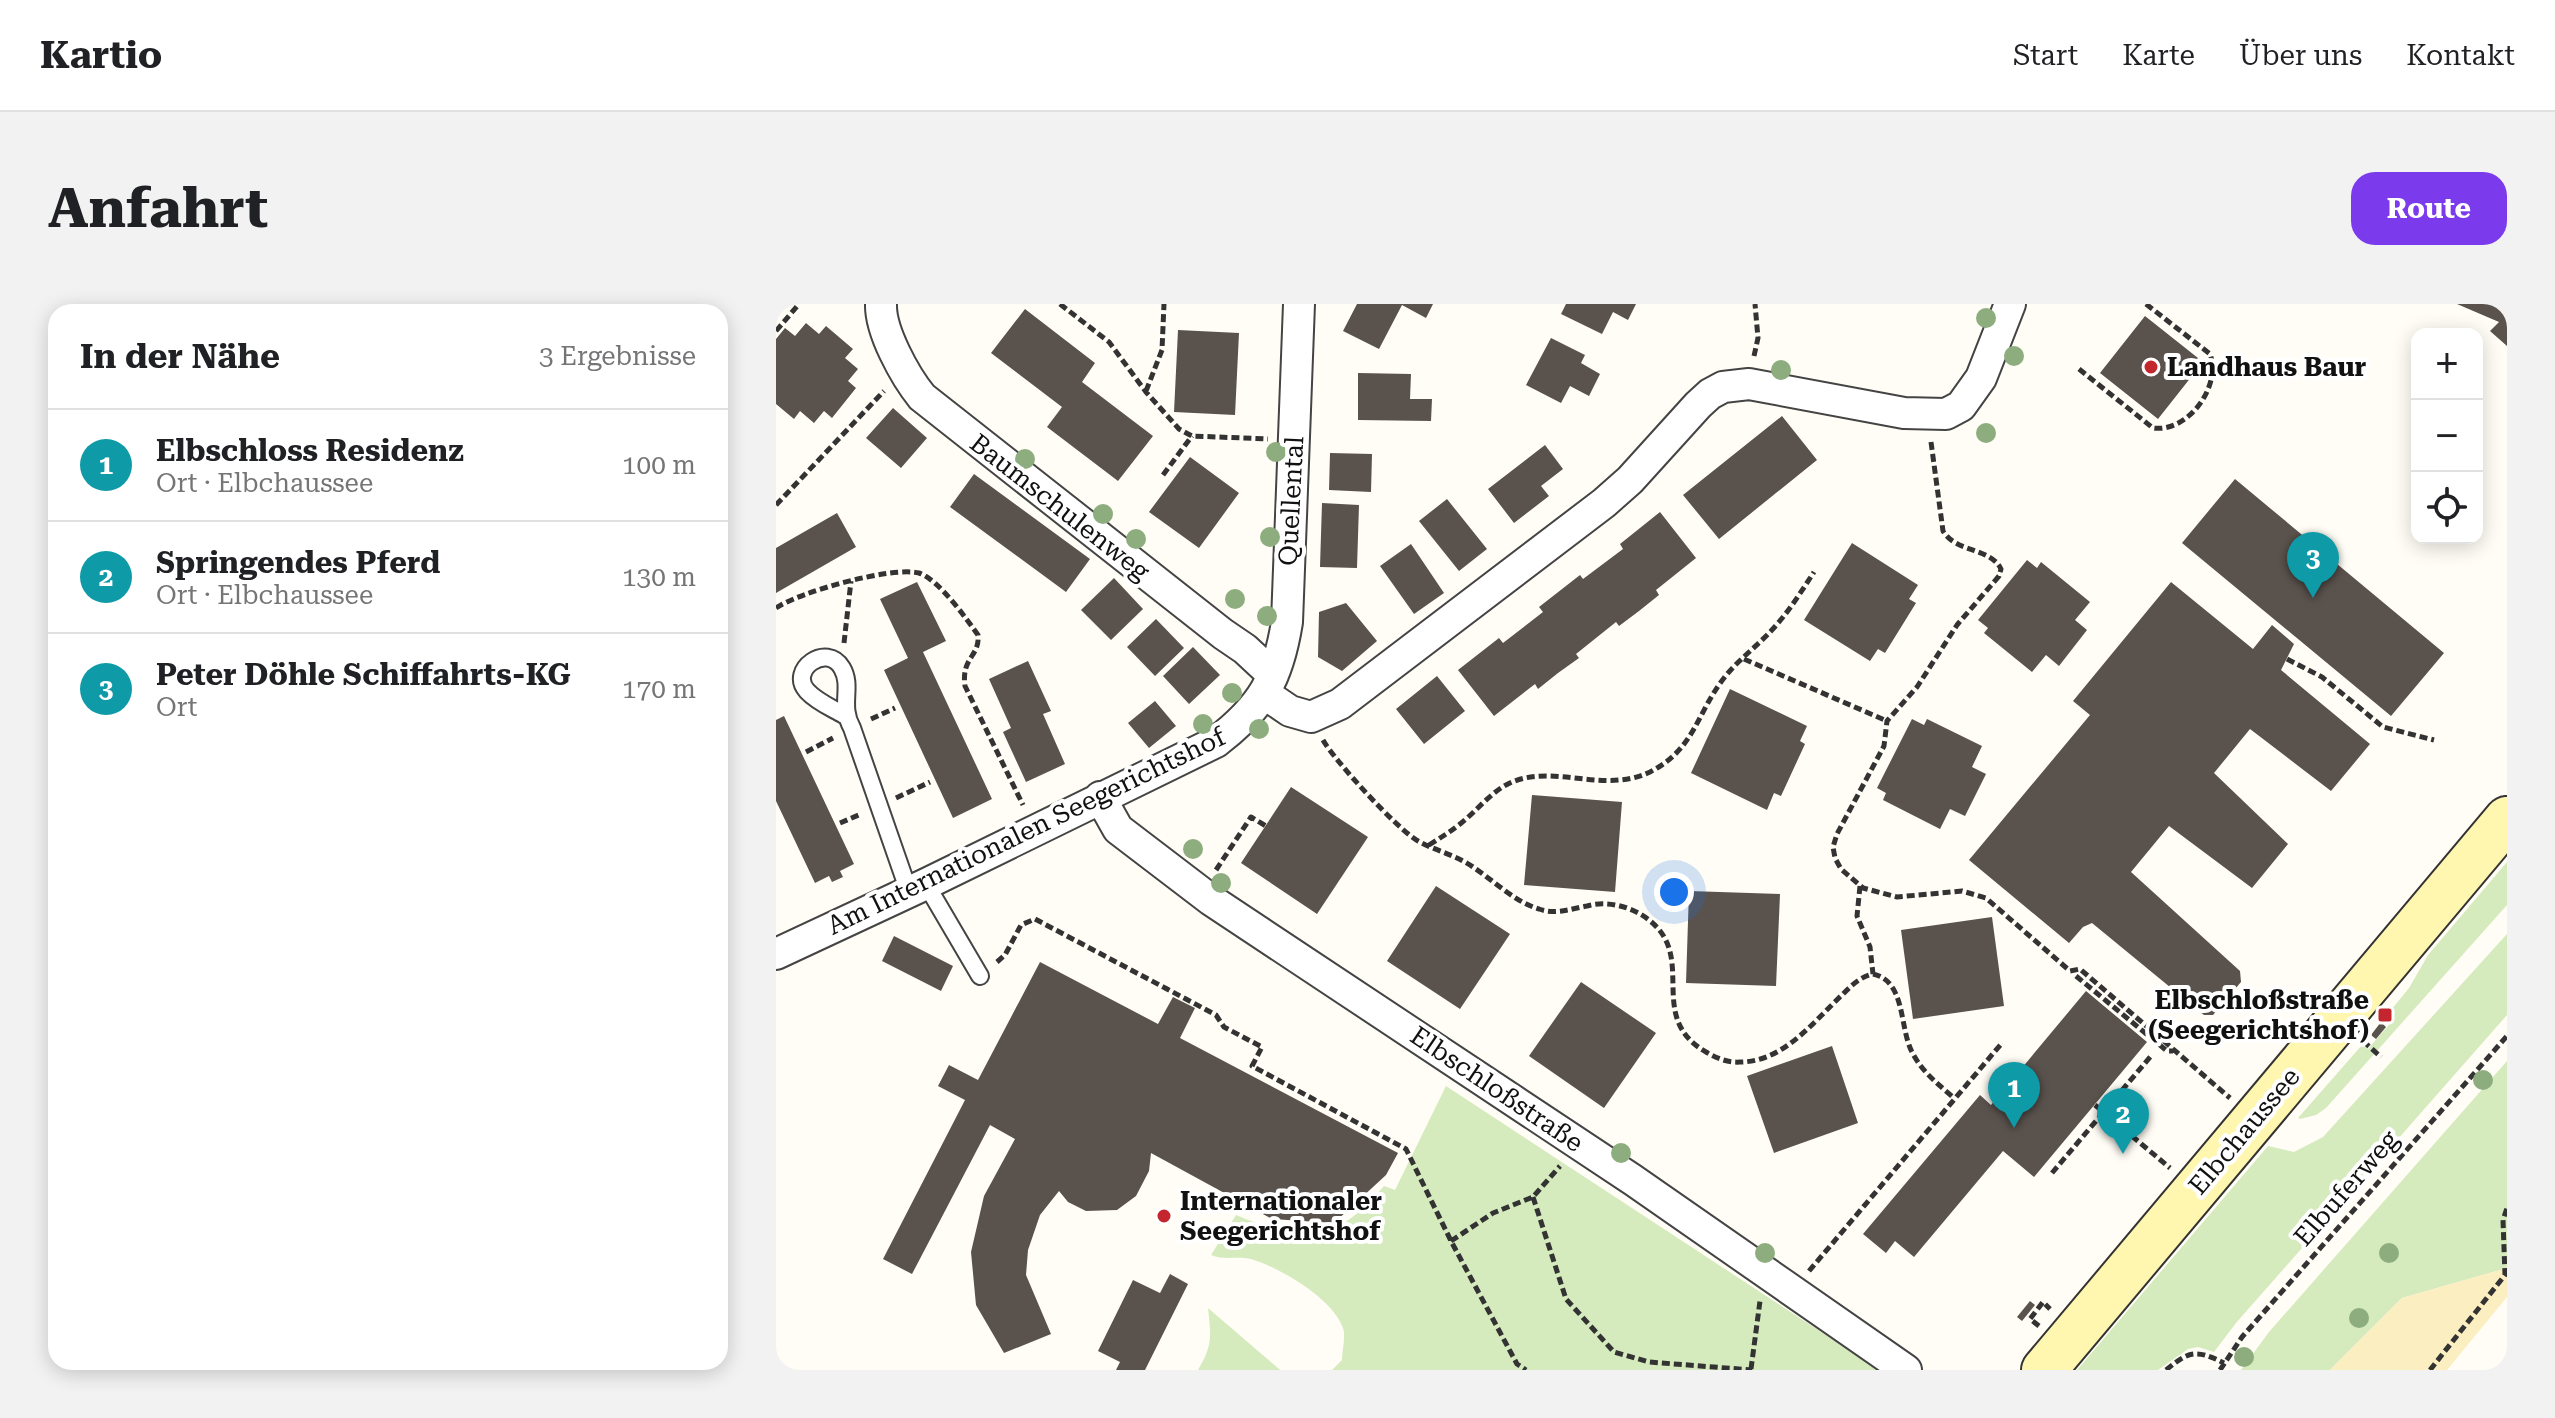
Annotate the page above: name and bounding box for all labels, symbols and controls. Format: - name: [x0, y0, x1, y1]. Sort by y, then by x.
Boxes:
- text: Kartio: [40, 33, 162, 77]
- text: Start: [2013, 39, 2078, 72]
- text: Karte: [2122, 39, 2195, 72]
- text: Über uns: [2239, 39, 2362, 72]
- text: Kontakt: [2406, 39, 2515, 72]
- button: Route: [2351, 172, 2507, 245]
- text: Anfahrt: [48, 175, 268, 241]
- map controls: [2411, 328, 2483, 544]
- button: +: [2411, 328, 2483, 400]
- text: In der Nähe: [80, 336, 280, 376]
- text: 3 Ergebnisse: [539, 341, 696, 371]
- place label: Landhaus Baur: [2167, 352, 2367, 382]
- marker: Landhaus Baur: [2142, 358, 2160, 376]
- button: −: [2411, 400, 2483, 472]
- street label: Baumschulenweg: [964, 428, 1156, 586]
- text: Elbschloss Residenz: [156, 433, 464, 468]
- street label: Quellental: [1273, 435, 1309, 567]
- text: 1: [99, 450, 113, 480]
- text: 100 m: [622, 450, 696, 480]
- text: Ort · Elbchaussee: [156, 468, 373, 498]
- button: locate: [2411, 472, 2483, 544]
- pin: 3: [2287, 532, 2339, 598]
- text: Springendes Pferd: [156, 545, 440, 580]
- text: 2: [99, 562, 113, 592]
- text: 130 m: [622, 562, 696, 592]
- text: Ort · Elbchaussee: [156, 580, 373, 610]
- text: Peter Döhle Schiffahrts-KG: [156, 657, 571, 692]
- text: 3: [99, 674, 113, 704]
- text: 170 m: [622, 674, 696, 704]
- text: Ort: [156, 692, 197, 722]
- street label: Am Internationalen Seegerichtshof: [822, 721, 1231, 941]
- your location: [1654, 872, 1694, 912]
- place label: Elbschloßstraße (Seegerichtshof): [2148, 985, 2369, 1045]
- marker: Elbschloßstraße (Seegerichtshof): [2376, 1006, 2394, 1024]
- street label: Elbschloßstraße: [1405, 1020, 1589, 1158]
- pin: 1: [1988, 1062, 2040, 1128]
- street label: Elbchaussee: [2182, 1062, 2306, 1200]
- pin: 2: [2097, 1088, 2149, 1154]
- street label: Elbuferweg: [2288, 1124, 2404, 1252]
- place label: Internationaler Seegerichtshof: [1180, 1186, 1382, 1246]
- marker: Internationaler Seegerichtshof: [1155, 1207, 1173, 1225]

